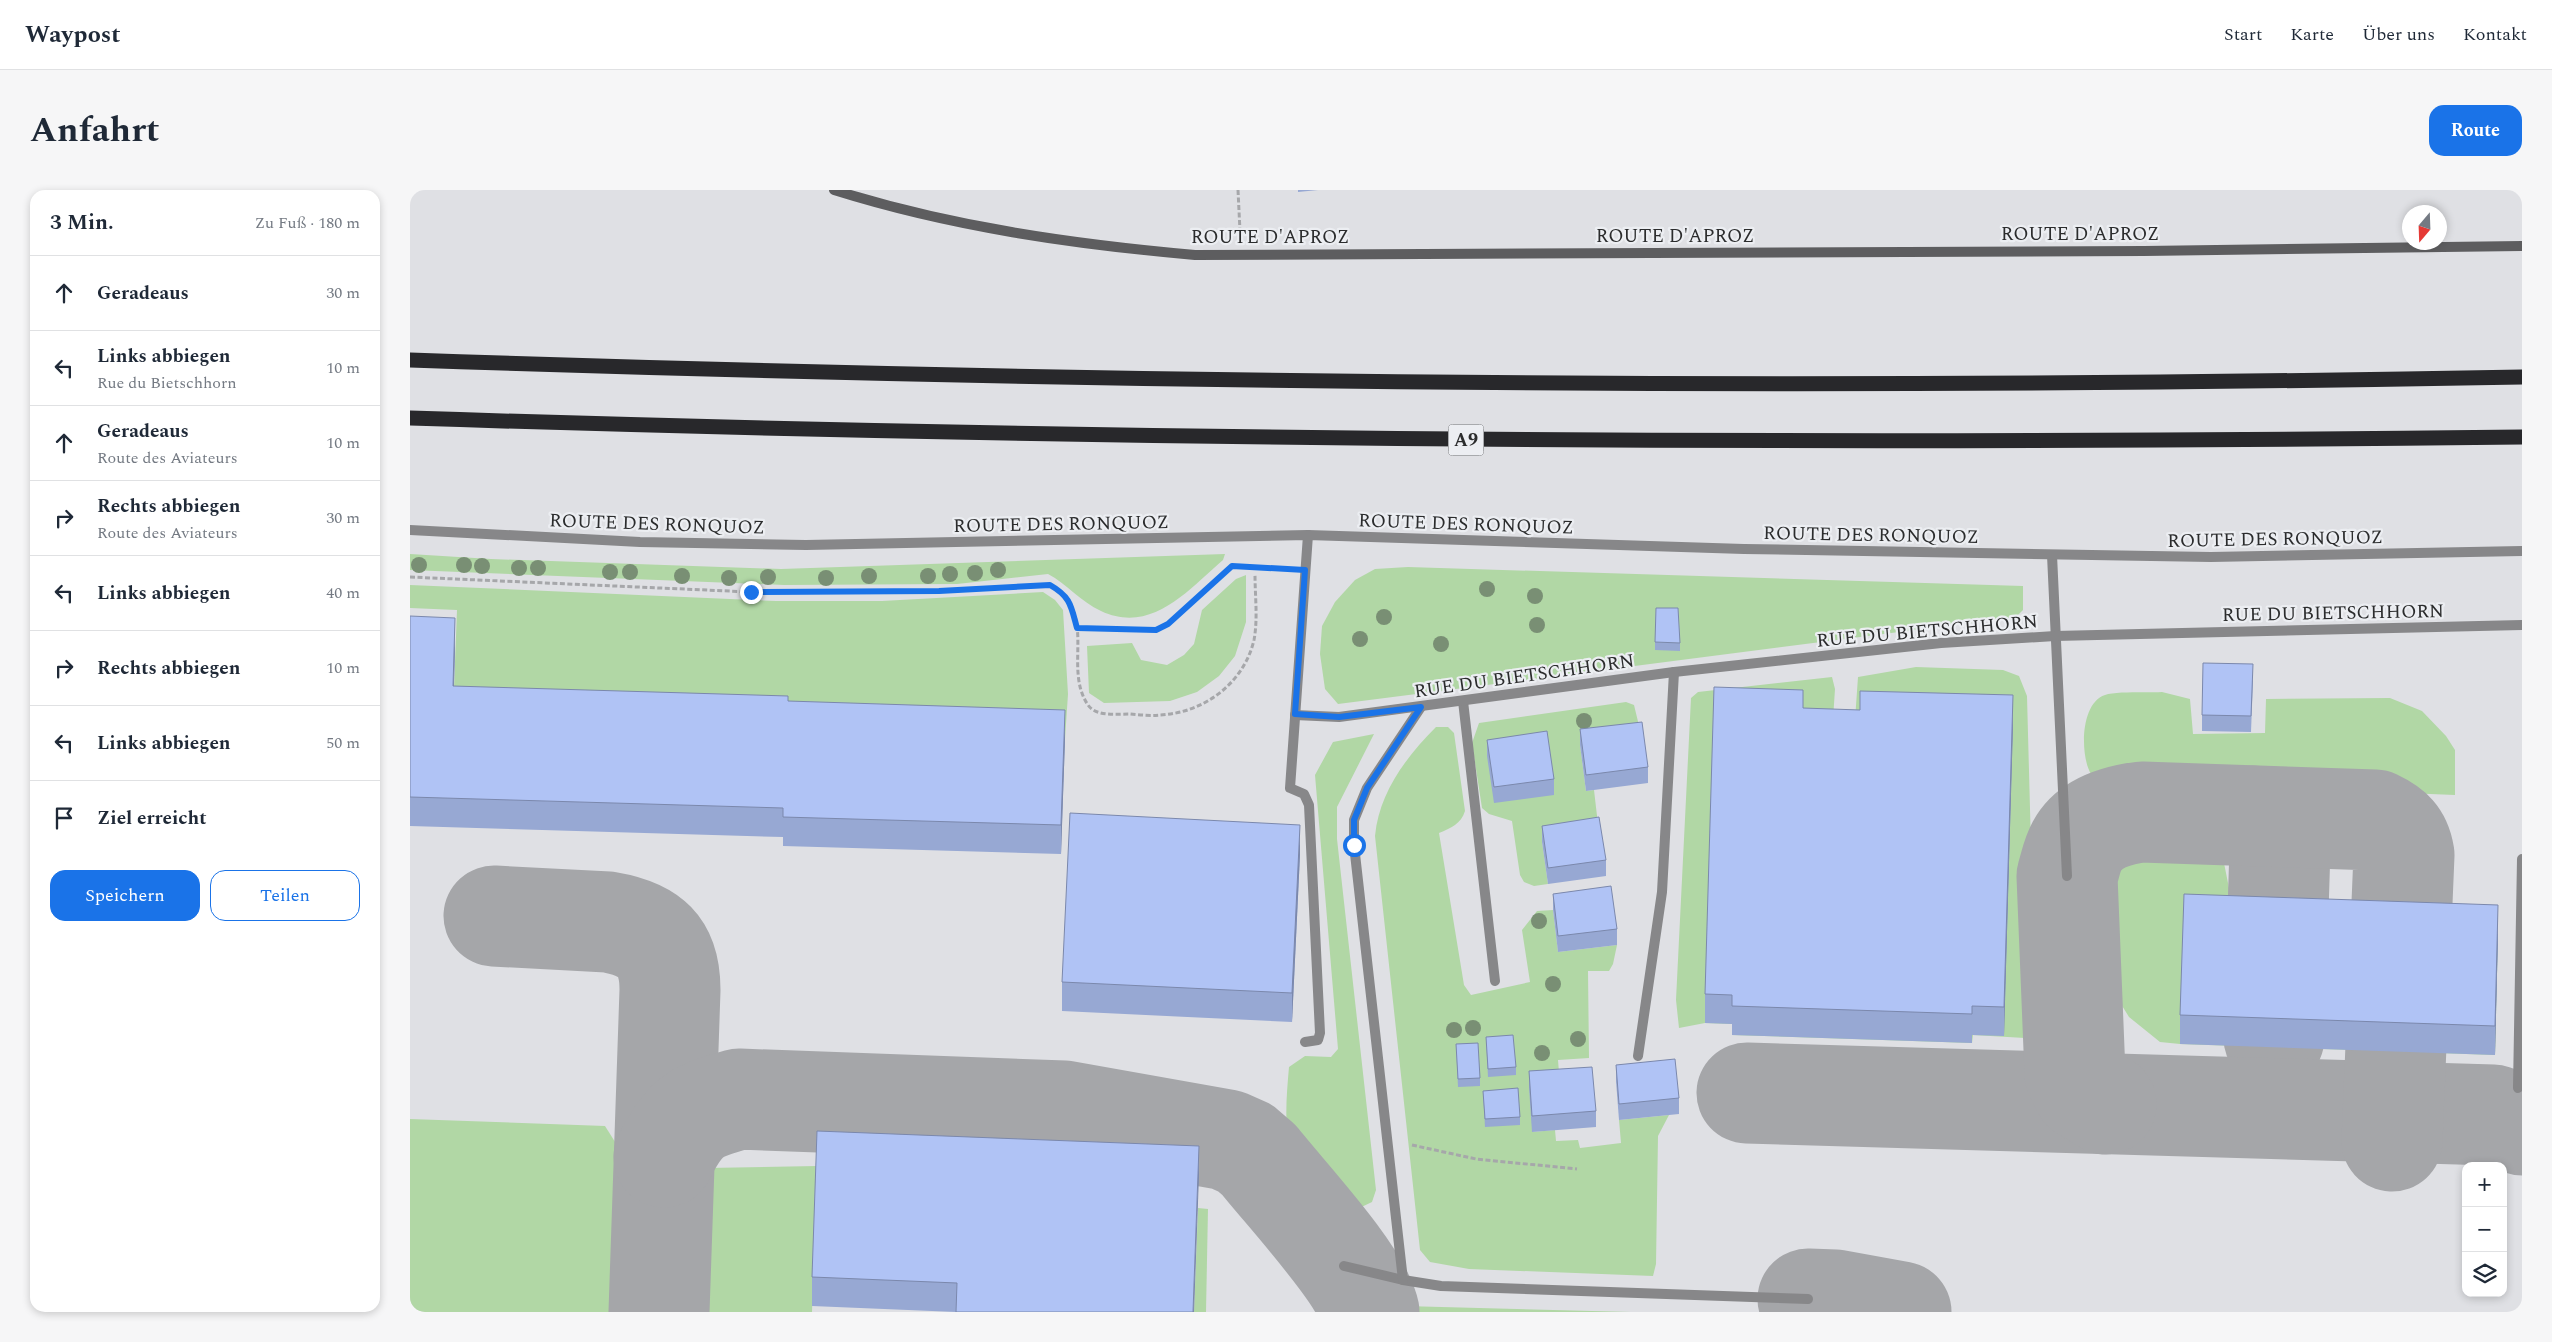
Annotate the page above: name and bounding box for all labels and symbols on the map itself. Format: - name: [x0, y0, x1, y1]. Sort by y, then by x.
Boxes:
- north arrow: [2402, 205, 2447, 250]
- street label: ROUTE D'APROZ: [2001, 220, 2159, 249]
- street label: ROUTE D'APROZ: [1596, 222, 1754, 251]
- street label: ROUTE D'APROZ: [1191, 223, 1349, 252]
- road number: A9: [1448, 424, 1484, 456]
- street label: ROUTE DES RONQUOZ: [549, 506, 765, 543]
- street label: ROUTE DES RONQUOZ: [1358, 506, 1574, 543]
- street label: ROUTE DES RONQUOZ: [953, 508, 1169, 541]
- street label: ROUTE DES RONQUOZ: [1763, 519, 1979, 552]
- street label: ROUTE DES RONQUOZ: [2167, 523, 2383, 556]
- route end: [740, 581, 763, 604]
- street label: RUE DU BIETSCHHORN: [2222, 597, 2444, 630]
- street label: RUE DU BIETSCHHORN: [1815, 607, 2039, 656]
- street label: RUE DU BIETSCHHORN: [1412, 647, 1636, 706]
- route start: [1343, 834, 1366, 857]

